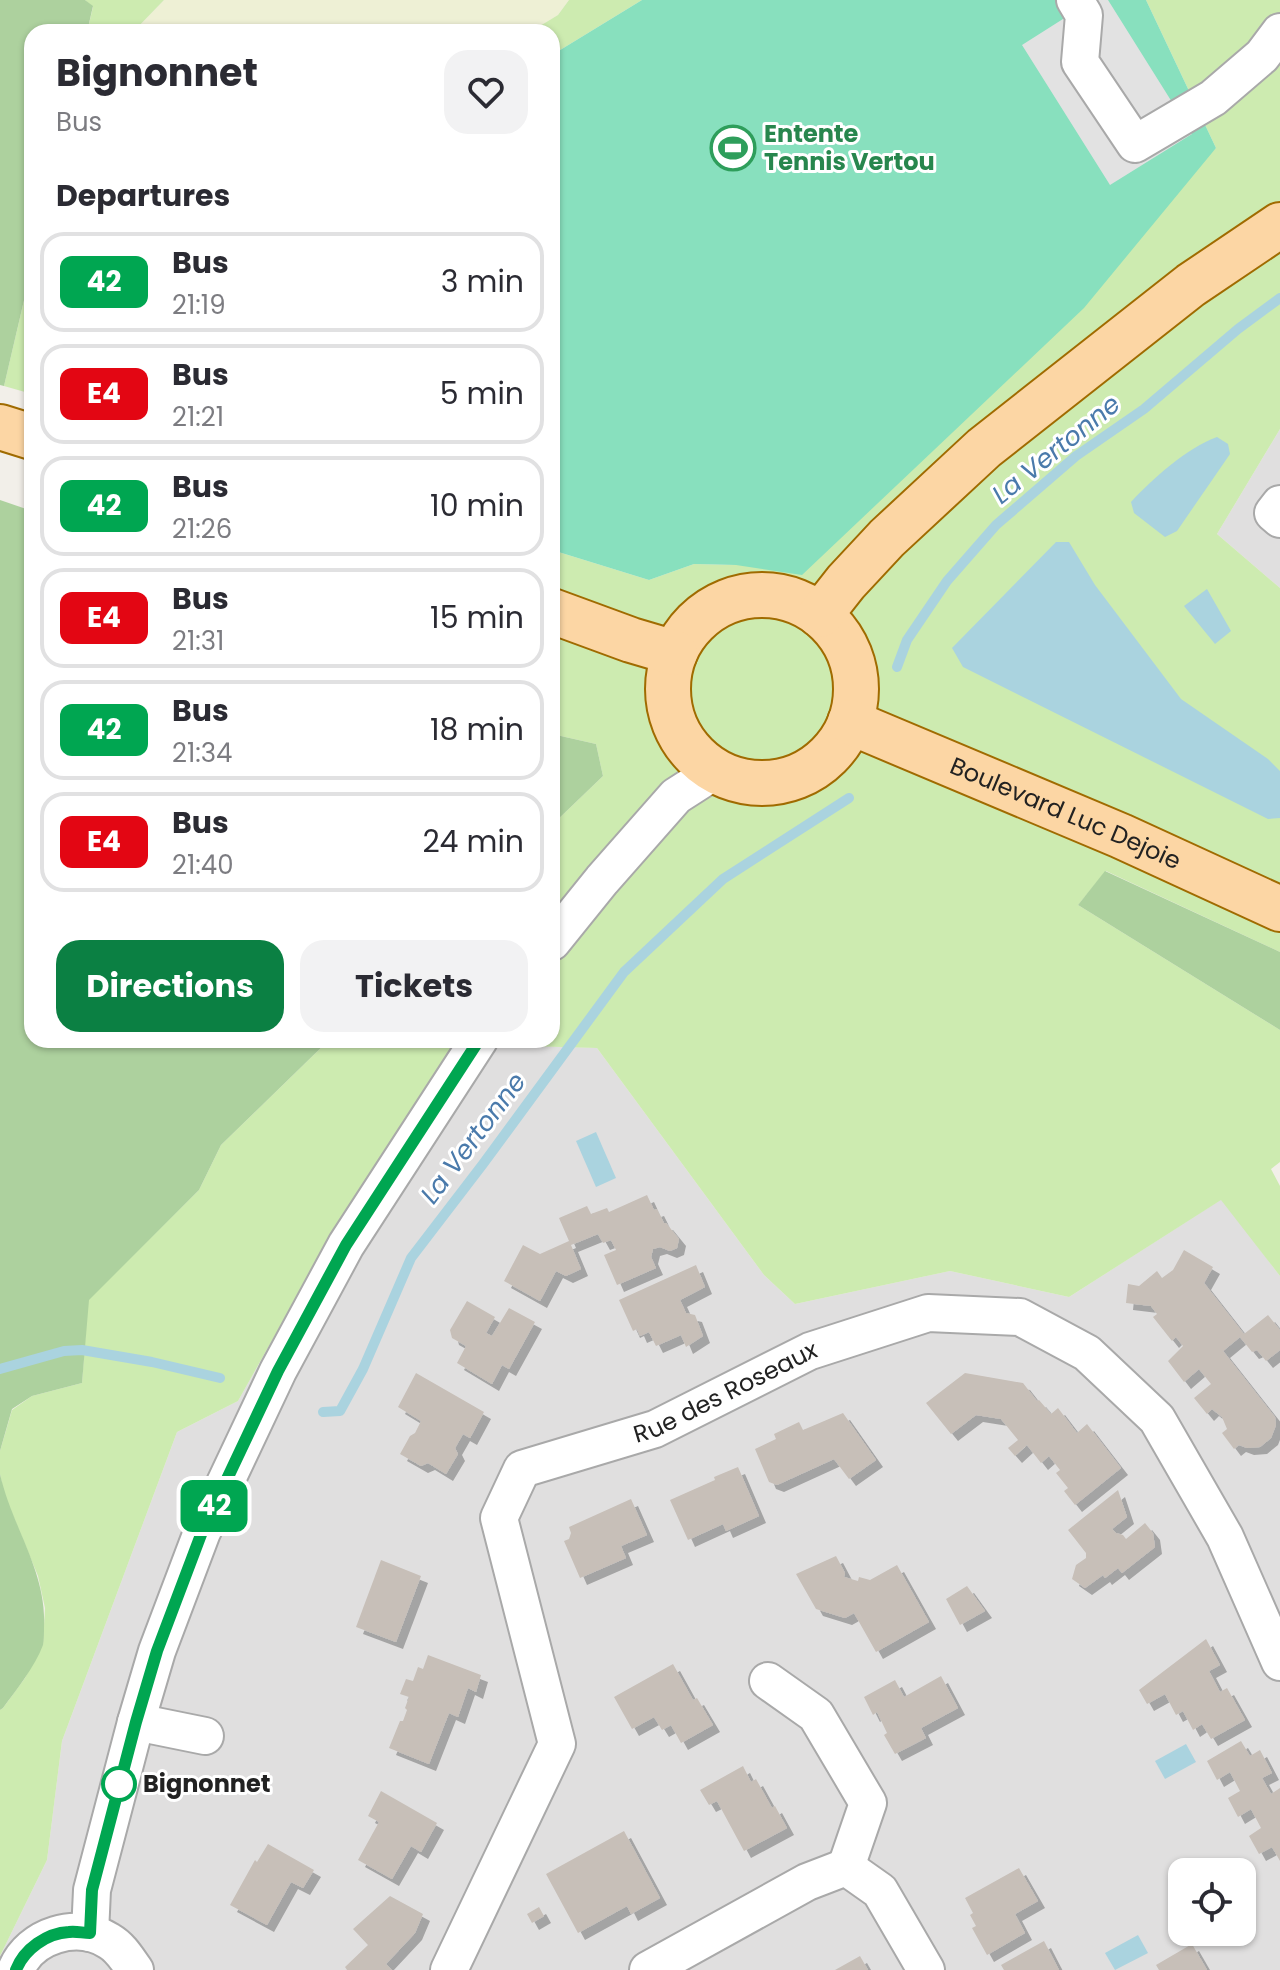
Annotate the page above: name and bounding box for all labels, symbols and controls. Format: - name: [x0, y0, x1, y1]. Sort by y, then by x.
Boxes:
- text: Bignonnet: [56, 46, 258, 99]
- button: heart: [444, 50, 528, 134]
- text: Bus: [56, 104, 102, 140]
- place label: Entente Tennis Vertou: [764, 117, 935, 178]
- sports icon: Entente Tennis Vertou: [709, 124, 757, 172]
- text: Departures: [56, 174, 230, 217]
- text: Bus: [172, 241, 229, 284]
- text: 3 min: [441, 260, 524, 303]
- text: 42: [87, 262, 121, 301]
- text: 21:19: [172, 287, 226, 323]
- text: Bus: [172, 353, 229, 396]
- text: 5 min: [440, 372, 524, 415]
- text: E4: [87, 374, 121, 413]
- water label: La Vertonne: [984, 386, 1128, 512]
- text: 21:21: [172, 399, 224, 435]
- text: Bus: [172, 465, 229, 508]
- text: 10 min: [430, 484, 524, 527]
- text: 42: [87, 486, 121, 525]
- text: 21:26: [172, 511, 232, 547]
- text: Bus: [172, 577, 229, 620]
- text: 15 min: [430, 596, 524, 639]
- text: E4: [87, 598, 121, 637]
- text: 21:31: [172, 623, 224, 659]
- text: Bus: [172, 689, 229, 732]
- text: 18 min: [430, 708, 524, 751]
- text: 42: [87, 710, 121, 749]
- text: 21:34: [172, 735, 232, 771]
- street label: Boulevard Luc Dejoie: [945, 749, 1186, 877]
- text: Bus: [172, 801, 229, 844]
- text: 24 min: [422, 820, 524, 863]
- text: E4: [87, 822, 121, 861]
- text: 21:40: [172, 847, 234, 883]
- button: Directions: [56, 940, 284, 1032]
- button: Tickets: [300, 940, 528, 1032]
- water label: La Vertonne: [412, 1065, 534, 1211]
- street label: Rue des Roseaux: [629, 1333, 822, 1451]
- line badge: 42: [178, 1480, 250, 1532]
- text: 42: [197, 1486, 231, 1525]
- marker: Bignonnet: [102, 1767, 136, 1801]
- place label: Bignonnet: [143, 1767, 271, 1800]
- map controls: [1168, 1858, 1256, 1946]
- button: locate: [1168, 1858, 1256, 1946]

